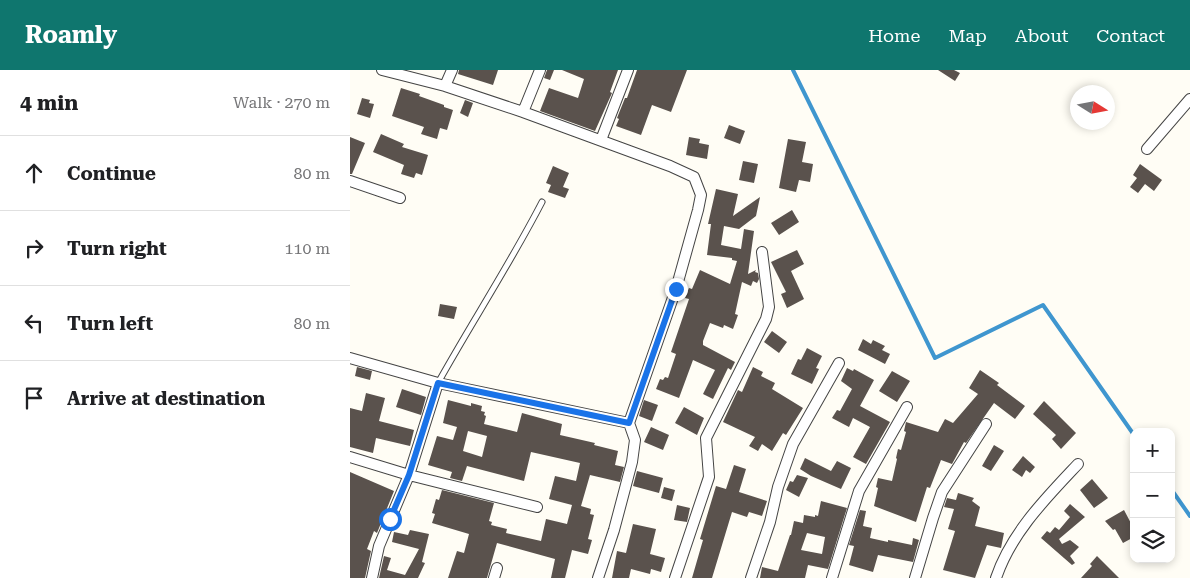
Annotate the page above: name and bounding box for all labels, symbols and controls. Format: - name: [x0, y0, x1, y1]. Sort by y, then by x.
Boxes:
- text: Roamly: [25, 21, 117, 49]
- text: Home: [868, 25, 920, 46]
- text: Map: [948, 25, 987, 46]
- text: About: [1015, 25, 1068, 46]
- text: Contact: [1096, 25, 1165, 46]
- north arrow: [1070, 85, 1115, 130]
- text: 4 min: [20, 91, 78, 115]
- text: Walk · 270 m: [233, 93, 330, 112]
- icon: ahead: [20, 159, 48, 187]
- text: Continue: [67, 162, 156, 185]
- text: 80 m: [293, 164, 330, 183]
- icon: right: [20, 234, 48, 262]
- text: Turn right: [67, 237, 167, 260]
- text: 110 m: [284, 239, 330, 258]
- route end: [665, 278, 688, 301]
- icon: left: [20, 309, 48, 337]
- text: Turn left: [67, 312, 153, 335]
- text: 80 m: [293, 314, 330, 333]
- icon: arrive: [20, 384, 48, 412]
- text: Arrive at destination: [67, 387, 265, 410]
- map controls: [1130, 428, 1175, 563]
- button: +: [1130, 428, 1175, 473]
- button: −: [1130, 473, 1175, 518]
- route start: [379, 508, 402, 531]
- button: layers: [1130, 518, 1175, 563]

